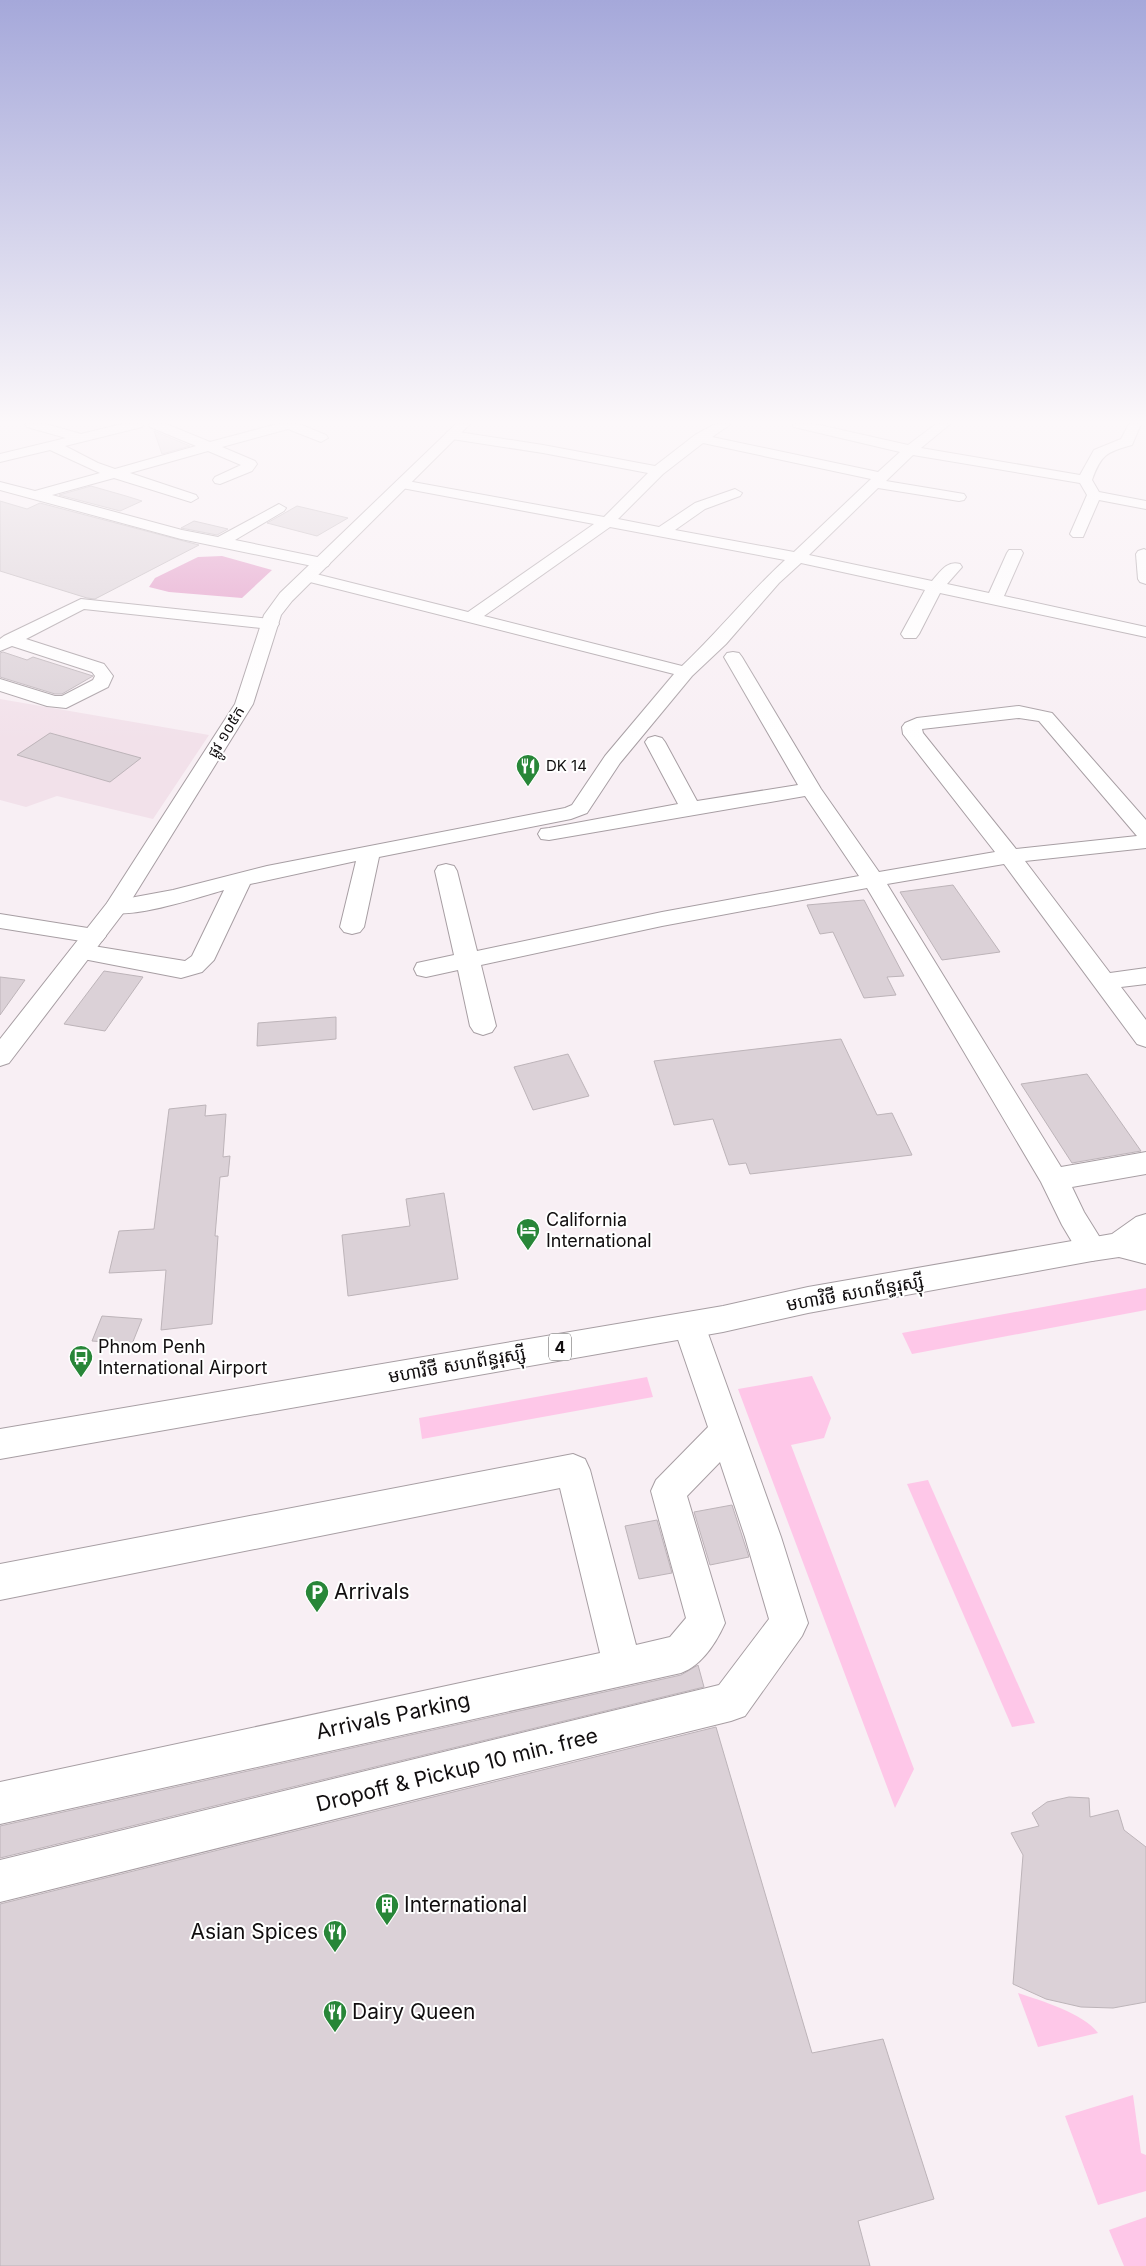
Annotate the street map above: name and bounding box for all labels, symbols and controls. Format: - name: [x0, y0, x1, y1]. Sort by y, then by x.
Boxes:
- street label: ផ្លូវ ១០៥ក: [203, 703, 252, 763]
- restaurant icon: DK 14: [515, 753, 541, 787]
- place label: DK 14: [546, 756, 587, 775]
- place label: California International: [546, 1209, 652, 1251]
- hotel icon: California International: [515, 1217, 541, 1251]
- street label: មហាវិថី សហព័ន្ធរុស្ស៊ី: [784, 1270, 926, 1322]
- road number: 4: [549, 1334, 571, 1360]
- place label: Phnom Penh International Airport: [98, 1336, 267, 1378]
- street label: មហាវិថី សហព័ន្ធរុស្ស៊ី: [386, 1342, 528, 1394]
- bus stop icon: Phnom Penh International Airport: [68, 1344, 94, 1378]
- parking icon: Arrivals: [304, 1579, 330, 1613]
- place label: Arrivals: [334, 1579, 410, 1604]
- street label: Arrivals Parking: [314, 1687, 472, 1744]
- street label: Dropoff & Pickup 10 min. free: [313, 1722, 600, 1817]
- building icon: International: [374, 1892, 400, 1926]
- place label: International: [404, 1892, 527, 1917]
- place label: Asian Spices: [190, 1919, 318, 1944]
- restaurant icon: Asian Spices: [322, 1919, 348, 1953]
- restaurant icon: Dairy Queen: [322, 1999, 348, 2033]
- place label: Dairy Queen: [352, 1999, 475, 2024]

